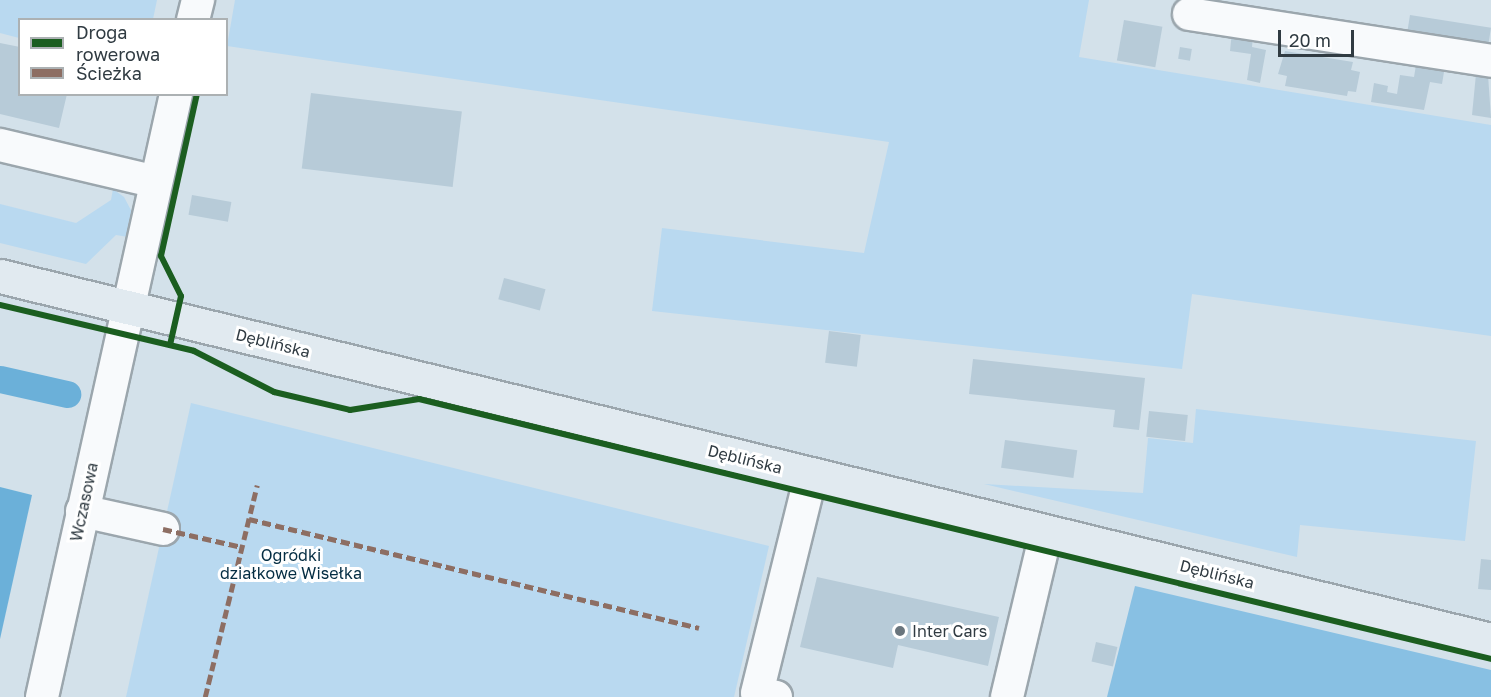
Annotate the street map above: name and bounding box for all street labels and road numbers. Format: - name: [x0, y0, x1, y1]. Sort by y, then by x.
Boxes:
- street label: Dęblińska: [234, 324, 312, 362]
- street label: Dęblińska: [706, 440, 784, 478]
- street label: Wczasowa: [66, 461, 102, 543]
- street label: Dęblińska: [1178, 555, 1256, 593]

